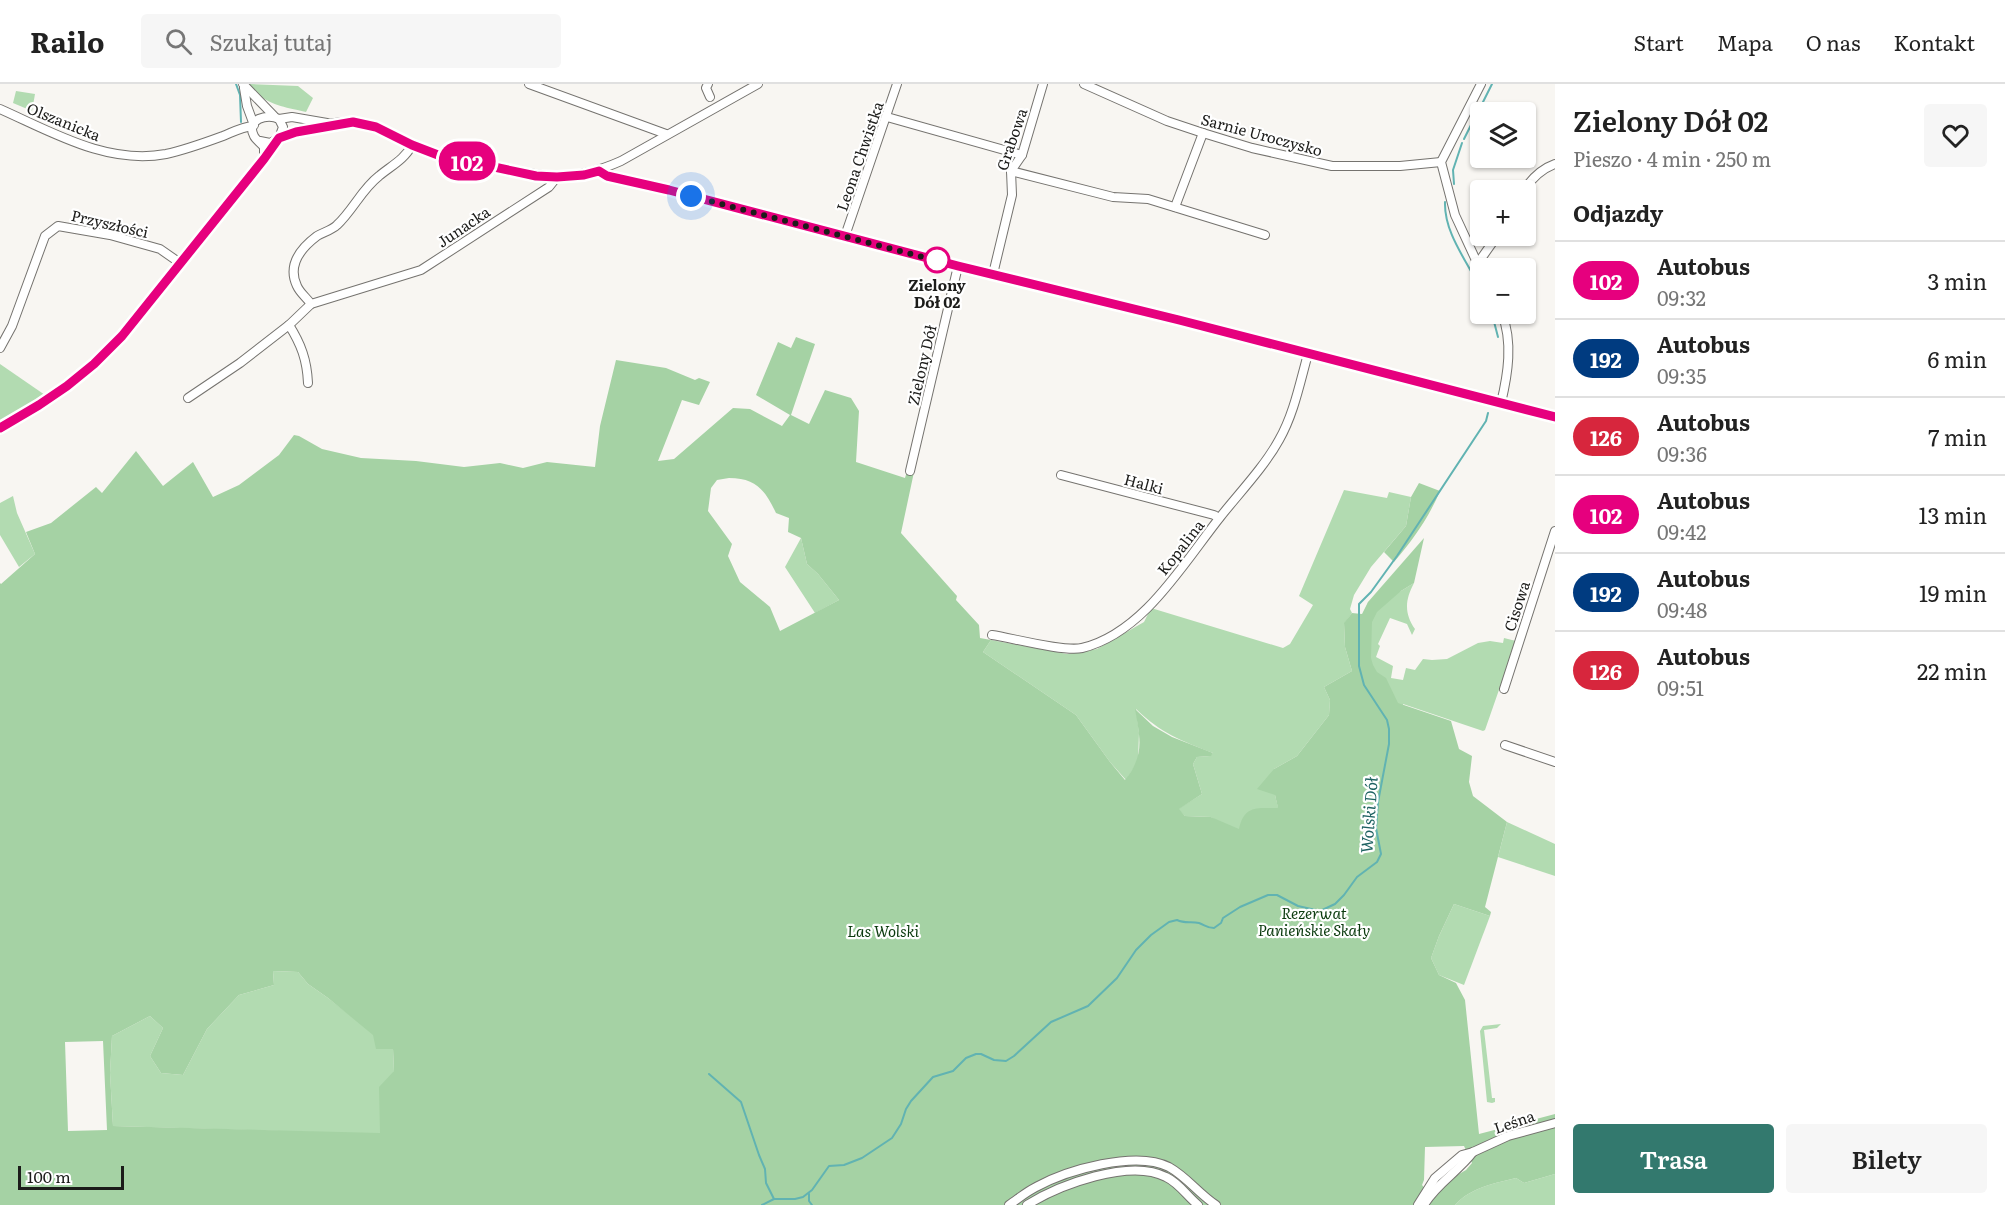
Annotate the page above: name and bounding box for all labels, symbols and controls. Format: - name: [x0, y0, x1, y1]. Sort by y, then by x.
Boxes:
- search box: [141, 14, 561, 68]
- text: Railo: [30, 20, 105, 62]
- icon: search: [162, 25, 195, 58]
- text: Szukaj tutaj: [210, 25, 332, 58]
- text: Start: [1634, 26, 1684, 57]
- text: Mapa: [1717, 26, 1773, 57]
- text: O nas: [1806, 26, 1860, 57]
- text: Kontakt: [1893, 26, 1975, 57]
- street label: Olszanicka: [24, 96, 105, 147]
- street label: Leona Chwistka: [829, 97, 889, 214]
- text: Zielony Dół 02: [1573, 99, 1768, 141]
- map controls: [1470, 102, 1536, 324]
- button: layers: [1470, 102, 1536, 168]
- street label: Grabowa: [990, 104, 1033, 173]
- button: heart: [1924, 104, 1987, 167]
- street label: Sarnie Uroczysko: [1199, 107, 1325, 161]
- line badge: 102: [432, 142, 502, 181]
- text: Pieszo · 4 min · 250 m: [1573, 143, 1771, 173]
- text: 102: [451, 146, 483, 177]
- button: +: [1470, 180, 1536, 246]
- your location: [676, 181, 706, 211]
- text: Odjazdy: [1573, 196, 1663, 229]
- street label: Junacka: [432, 199, 495, 252]
- street label: Przyszłości: [69, 203, 151, 243]
- marker: Zielony Dół 02: [924, 247, 950, 273]
- text: Autobus: [1657, 249, 1750, 282]
- button: −: [1470, 258, 1536, 324]
- text: 3 min: [1927, 264, 1987, 297]
- text: 102: [1590, 265, 1622, 296]
- place label: Zielony Dół 02: [908, 273, 967, 313]
- text: 09:32: [1657, 282, 1706, 312]
- street label: Zielony Dół: [901, 323, 941, 407]
- text: Autobus: [1657, 327, 1750, 360]
- text: 6 min: [1928, 342, 1987, 375]
- text: 192: [1590, 343, 1622, 374]
- text: 09:35: [1657, 360, 1706, 390]
- text: Autobus: [1657, 405, 1750, 438]
- text: 7 min: [1928, 420, 1987, 453]
- text: 126: [1590, 421, 1622, 452]
- text: 09:36: [1657, 438, 1707, 468]
- street label: Halki: [1122, 467, 1166, 499]
- text: Autobus: [1657, 483, 1750, 516]
- text: 13 min: [1918, 498, 1987, 531]
- text: 102: [1590, 499, 1622, 530]
- street label: Kopalina: [1151, 514, 1210, 580]
- text: 09:42: [1657, 516, 1706, 546]
- text: Autobus: [1657, 561, 1750, 594]
- text: 19 min: [1919, 576, 1987, 609]
- street label: Cisowa: [1497, 577, 1535, 634]
- text: 192: [1590, 577, 1622, 608]
- text: 09:48: [1657, 594, 1707, 624]
- text: Autobus: [1657, 639, 1750, 672]
- text: 22 min: [1917, 654, 1987, 687]
- text: 126: [1590, 655, 1622, 686]
- text: 09:51: [1657, 672, 1704, 702]
- water label: Wolski Dół: [1353, 775, 1383, 854]
- park label: Rezerwat Panieńskie Skały: [1258, 901, 1370, 941]
- park label: Las Wolski: [847, 919, 919, 942]
- street label: Leśna: [1490, 1103, 1538, 1139]
- button: Trasa: [1573, 1124, 1774, 1193]
- button: Bilety: [1786, 1124, 1987, 1193]
- scale bar: [18, 1163, 124, 1190]
- text: 100 m: [27, 1164, 71, 1188]

